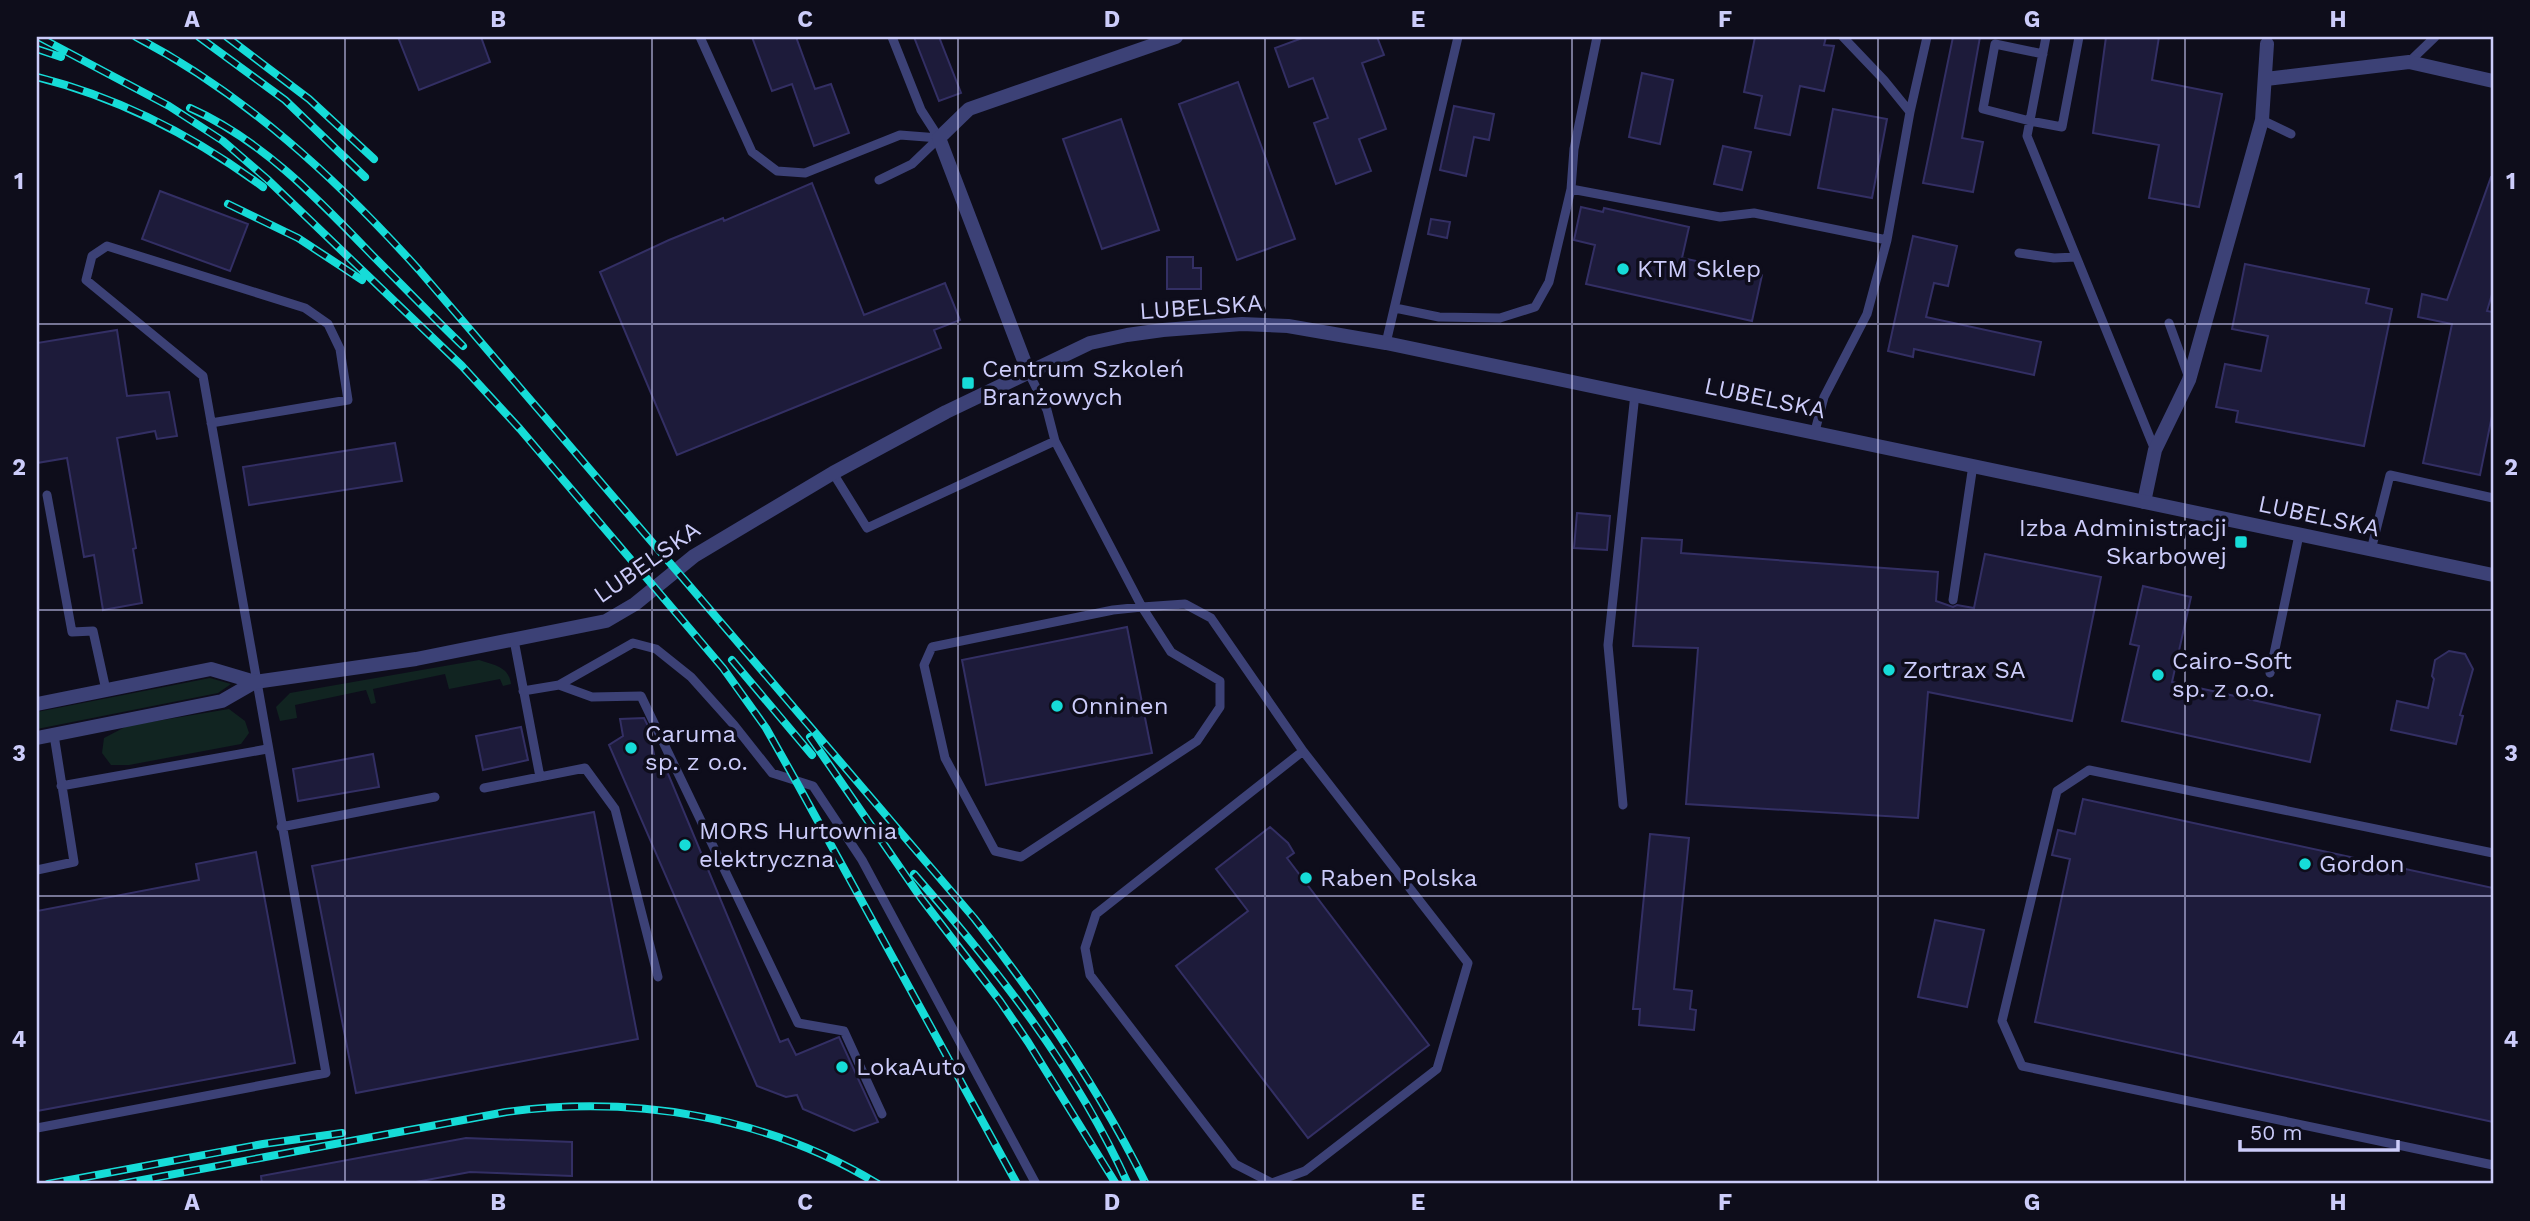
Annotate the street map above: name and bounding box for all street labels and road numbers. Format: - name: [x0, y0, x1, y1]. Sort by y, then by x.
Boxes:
- street label: LUBELSKA: [1139, 289, 1264, 325]
- street label: LUBELSKA: [1702, 371, 1828, 425]
- street label: LUBELSKA: [2256, 489, 2382, 543]
- street label: LUBELSKA: [588, 515, 706, 609]

